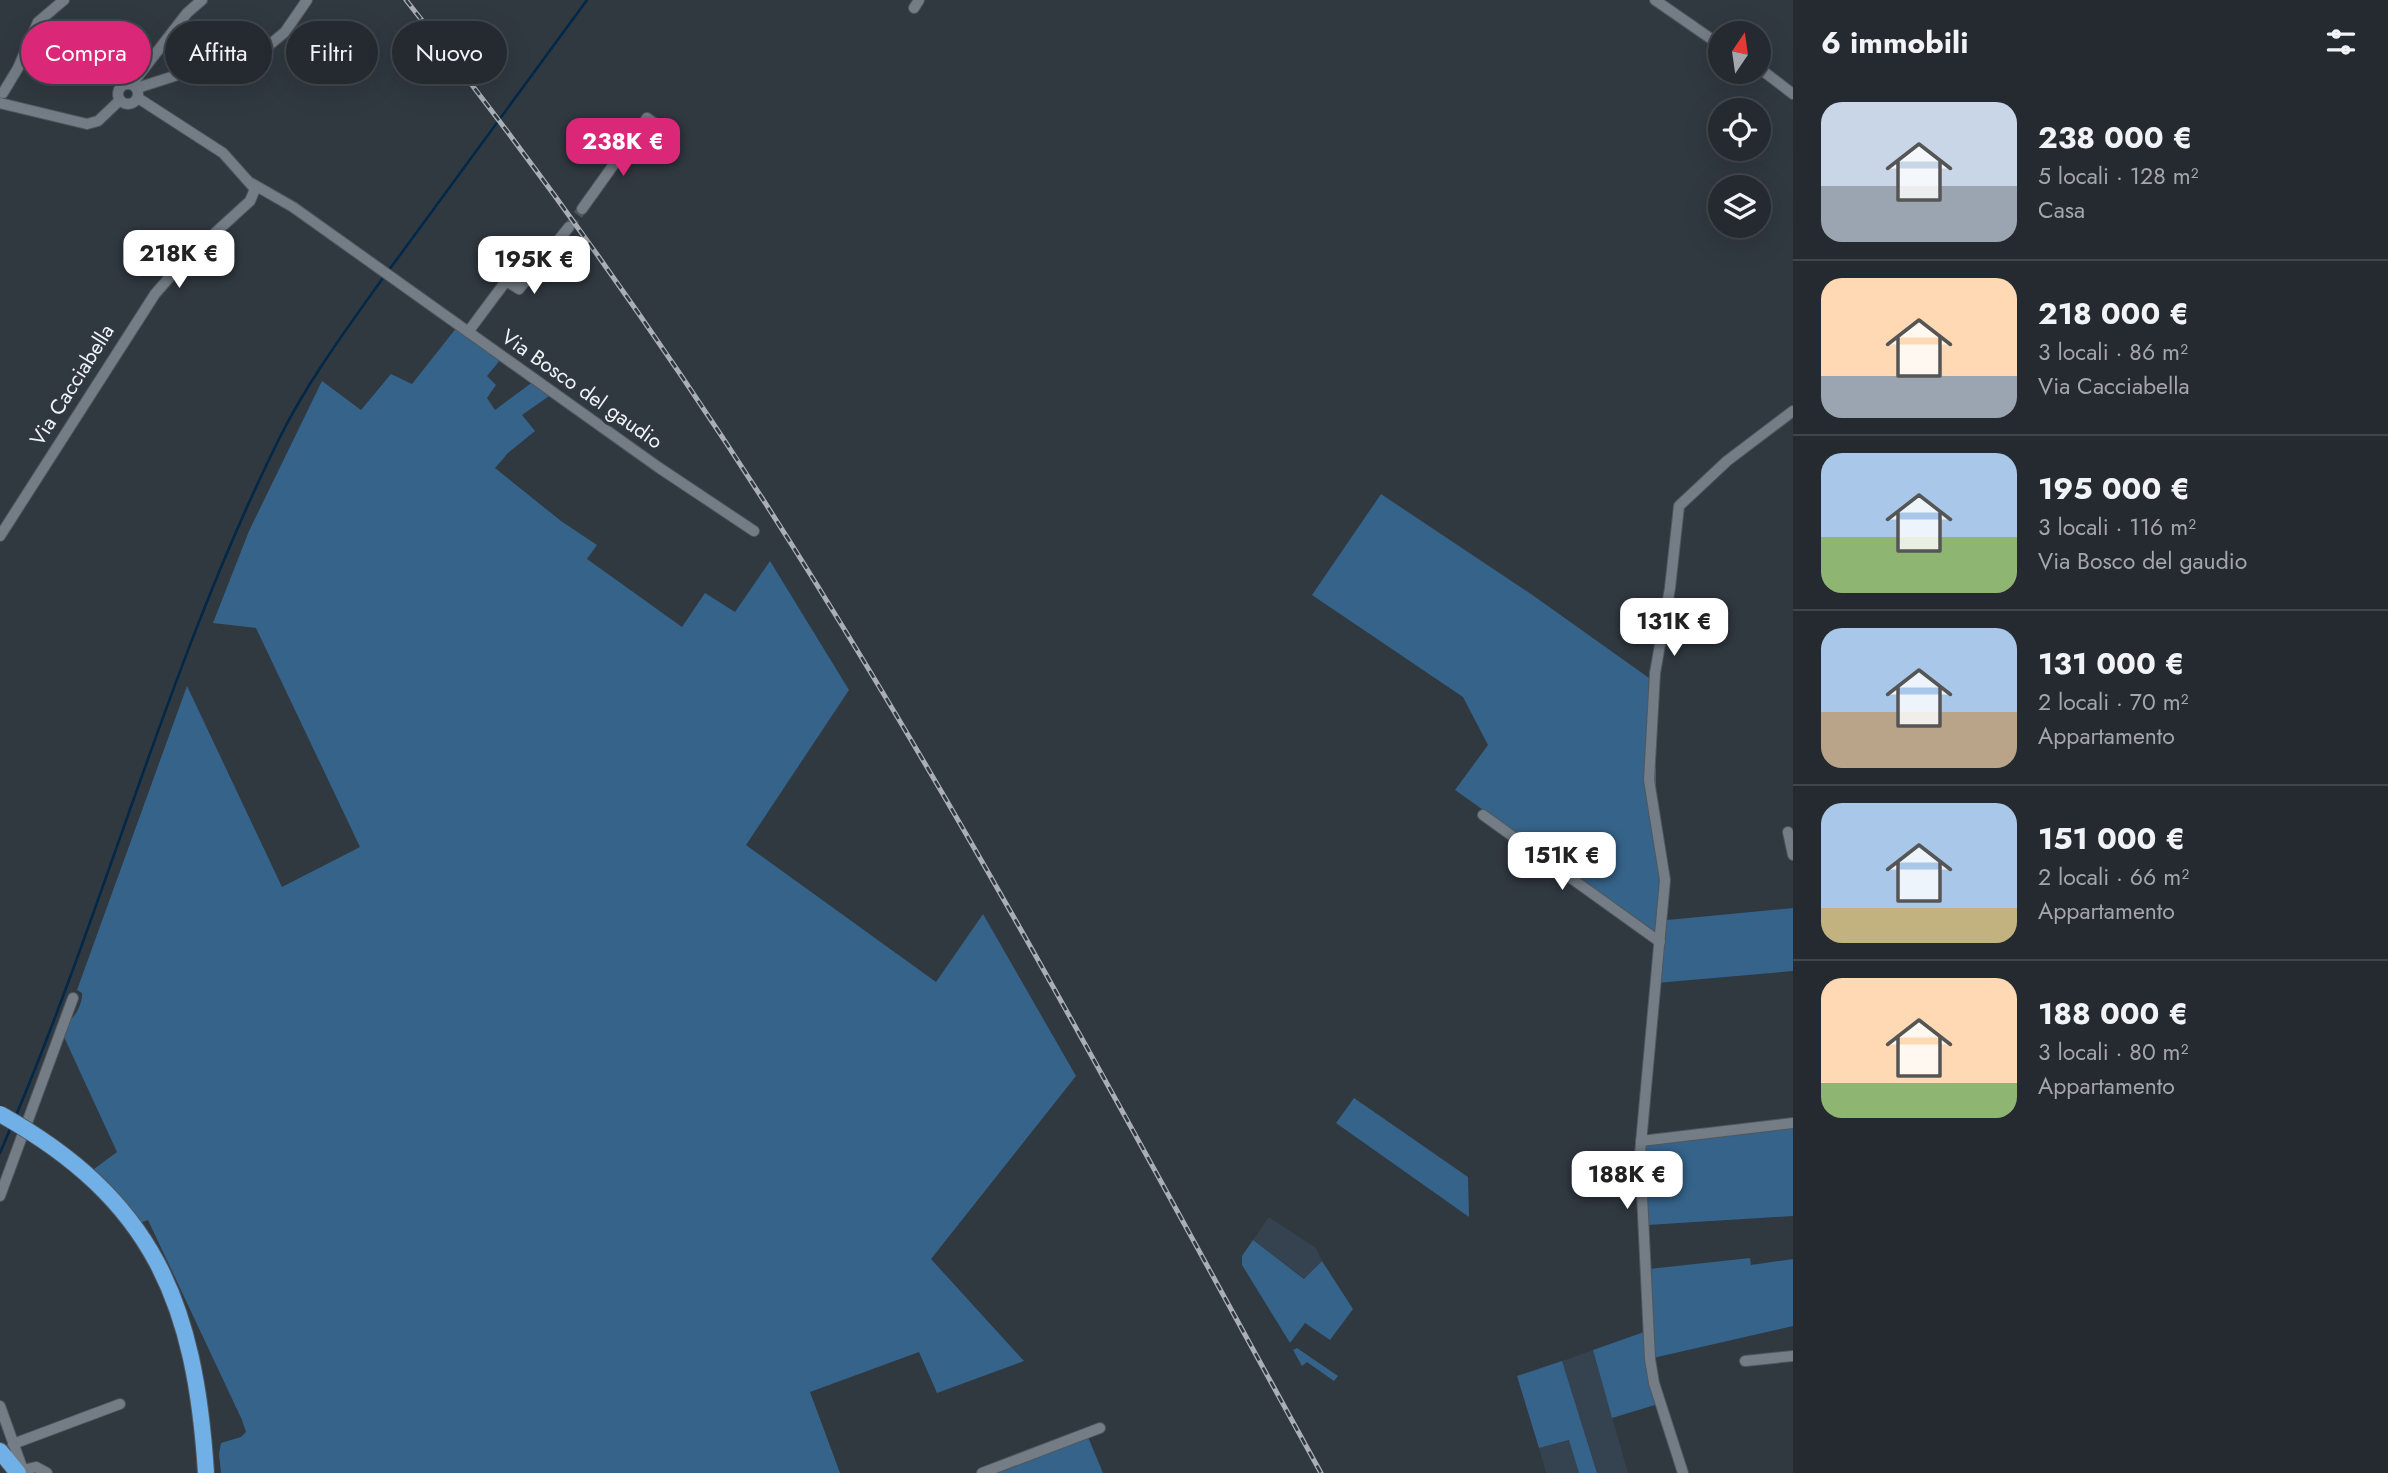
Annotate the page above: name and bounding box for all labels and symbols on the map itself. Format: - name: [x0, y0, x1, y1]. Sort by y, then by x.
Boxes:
- north arrow: [1708, 21, 1771, 84]
- pin: 238K €: [566, 118, 680, 178]
- pin: 218K €: [122, 230, 236, 290]
- pin: 195K €: [477, 236, 591, 296]
- street label: Via Cacciabella: [23, 318, 121, 452]
- street label: Via Bosco del gaudio: [495, 322, 669, 456]
- pin: 131K €: [1617, 598, 1731, 658]
- pin: 151K €: [1505, 832, 1619, 892]
- pin: 188K €: [1570, 1152, 1684, 1211]

